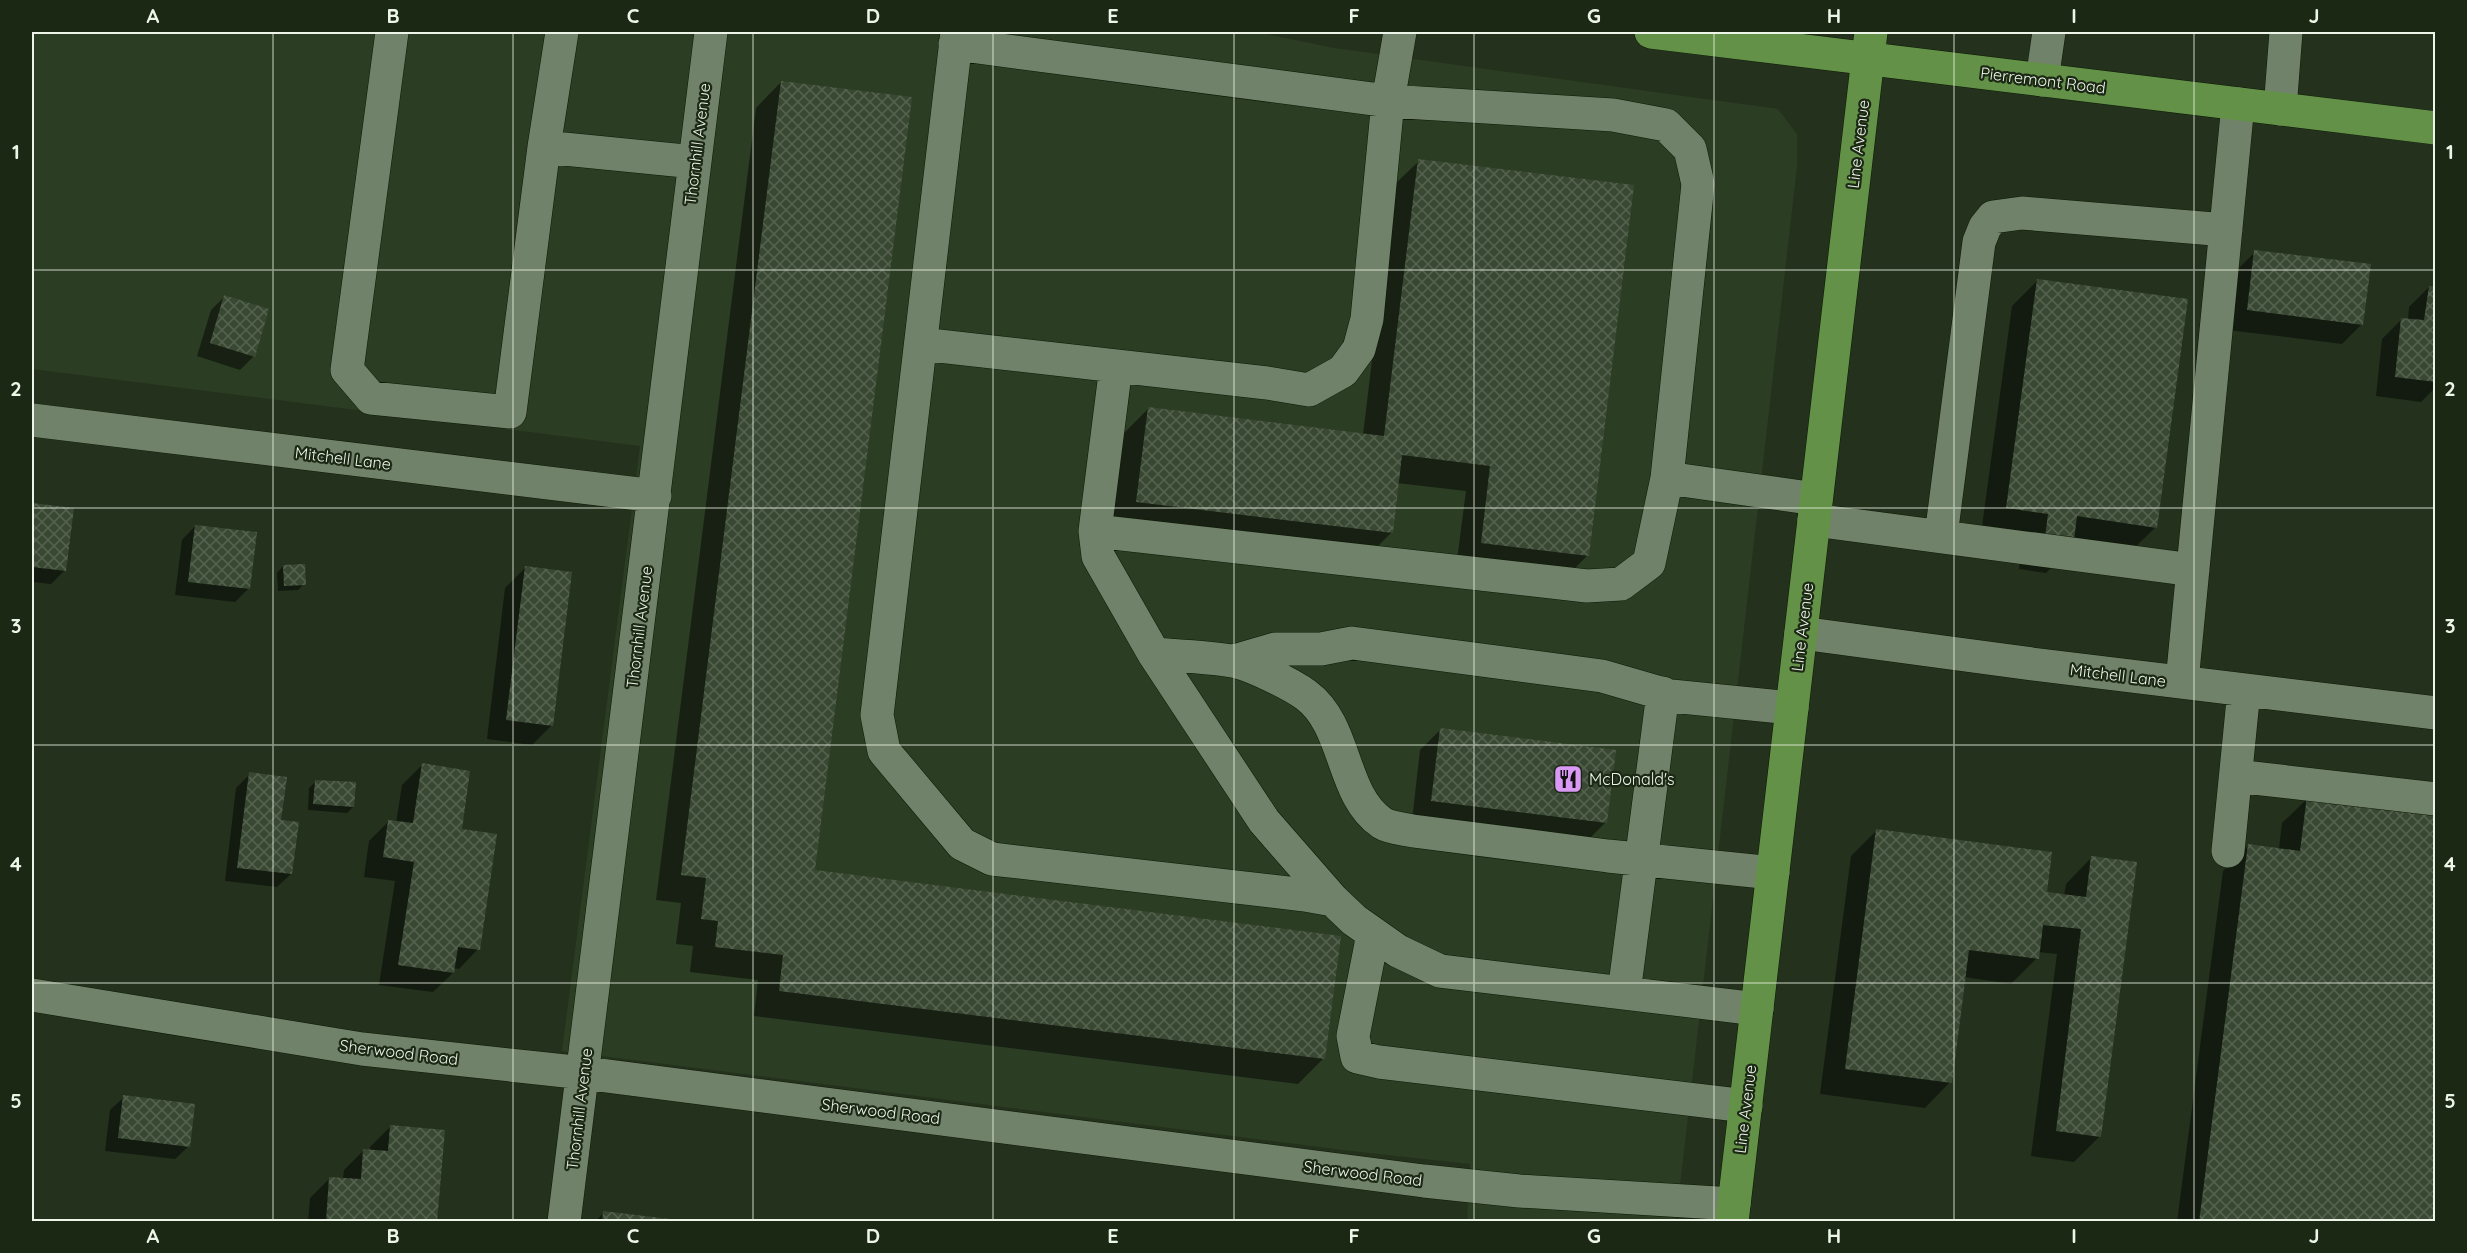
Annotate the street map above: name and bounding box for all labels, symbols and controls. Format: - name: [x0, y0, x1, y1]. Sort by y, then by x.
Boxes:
- text: A: [147, 3, 160, 28]
- text: B: [386, 3, 400, 28]
- text: C: [627, 3, 640, 28]
- text: D: [866, 3, 880, 28]
- text: E: [1107, 3, 1119, 28]
- text: F: [1348, 3, 1360, 28]
- text: G: [1587, 3, 1601, 28]
- text: H: [1827, 3, 1841, 28]
- text: I: [2071, 3, 2077, 28]
- text: J: [2308, 3, 2320, 28]
- street label: Pierremont Road: [1979, 62, 2107, 98]
- street label: Thornhill Avenue: [680, 82, 714, 206]
- street label: Line Avenue: [1843, 98, 1873, 190]
- text: 1: [12, 139, 20, 164]
- text: 1: [2446, 139, 2454, 164]
- text: 2: [10, 376, 22, 401]
- text: 2: [2444, 376, 2456, 401]
- street label: Mitchell Lane: [294, 442, 392, 474]
- street label: Thornhill Avenue: [622, 565, 656, 689]
- street label: Line Avenue: [1787, 581, 1817, 673]
- text: 3: [11, 613, 21, 638]
- text: 3: [2445, 613, 2455, 638]
- street label: Mitchell Lane: [2069, 659, 2167, 691]
- restaurant icon: McDonald's: [1552, 763, 1584, 795]
- place label: McDonald's: [1589, 769, 1675, 789]
- text: 4: [10, 851, 22, 876]
- text: 4: [2444, 851, 2456, 876]
- street label: Sherwood Road: [339, 1035, 459, 1069]
- street label: Thornhill Avenue: [562, 1047, 596, 1171]
- street label: Line Avenue: [1730, 1063, 1760, 1155]
- text: 5: [10, 1088, 22, 1113]
- text: 5: [2444, 1088, 2456, 1113]
- street label: Sherwood Road: [821, 1094, 941, 1128]
- street label: Sherwood Road: [1303, 1156, 1423, 1190]
- text: A: [147, 1223, 160, 1248]
- text: B: [386, 1223, 400, 1248]
- text: C: [627, 1223, 640, 1248]
- text: D: [866, 1223, 880, 1248]
- text: E: [1107, 1223, 1119, 1248]
- text: F: [1348, 1223, 1360, 1248]
- text: G: [1587, 1223, 1601, 1248]
- text: H: [1827, 1223, 1841, 1248]
- text: I: [2071, 1223, 2077, 1248]
- text: J: [2308, 1223, 2320, 1248]

